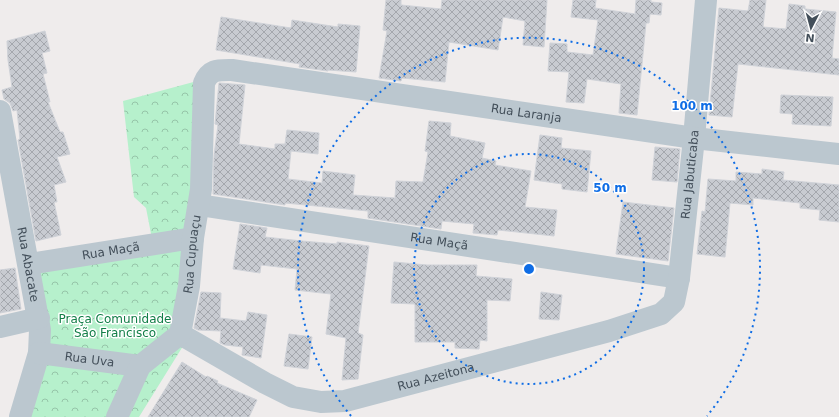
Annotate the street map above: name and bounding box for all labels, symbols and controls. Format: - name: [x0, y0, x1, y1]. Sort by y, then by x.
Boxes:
- north arrow: [791, 8, 831, 48]
- text: N: [805, 31, 815, 44]
- text: 100 m: [671, 99, 713, 113]
- street label: Rua Laranja: [490, 101, 563, 125]
- street label: Rua Jabuticaba: [678, 129, 702, 220]
- text: 50 m: [593, 181, 627, 195]
- street label: Rua Cupuaçu: [181, 214, 204, 295]
- street label: Rua Abacate: [14, 226, 42, 303]
- street label: Rua Maçã: [409, 230, 469, 253]
- street label: Rua Maçã: [81, 240, 141, 262]
- centre of rings: [522, 262, 536, 276]
- park label: Praça Comunidade São Francisco: [58, 312, 172, 340]
- street label: Rua Uva: [64, 349, 115, 370]
- street label: Rua Azeitona: [396, 360, 476, 394]

